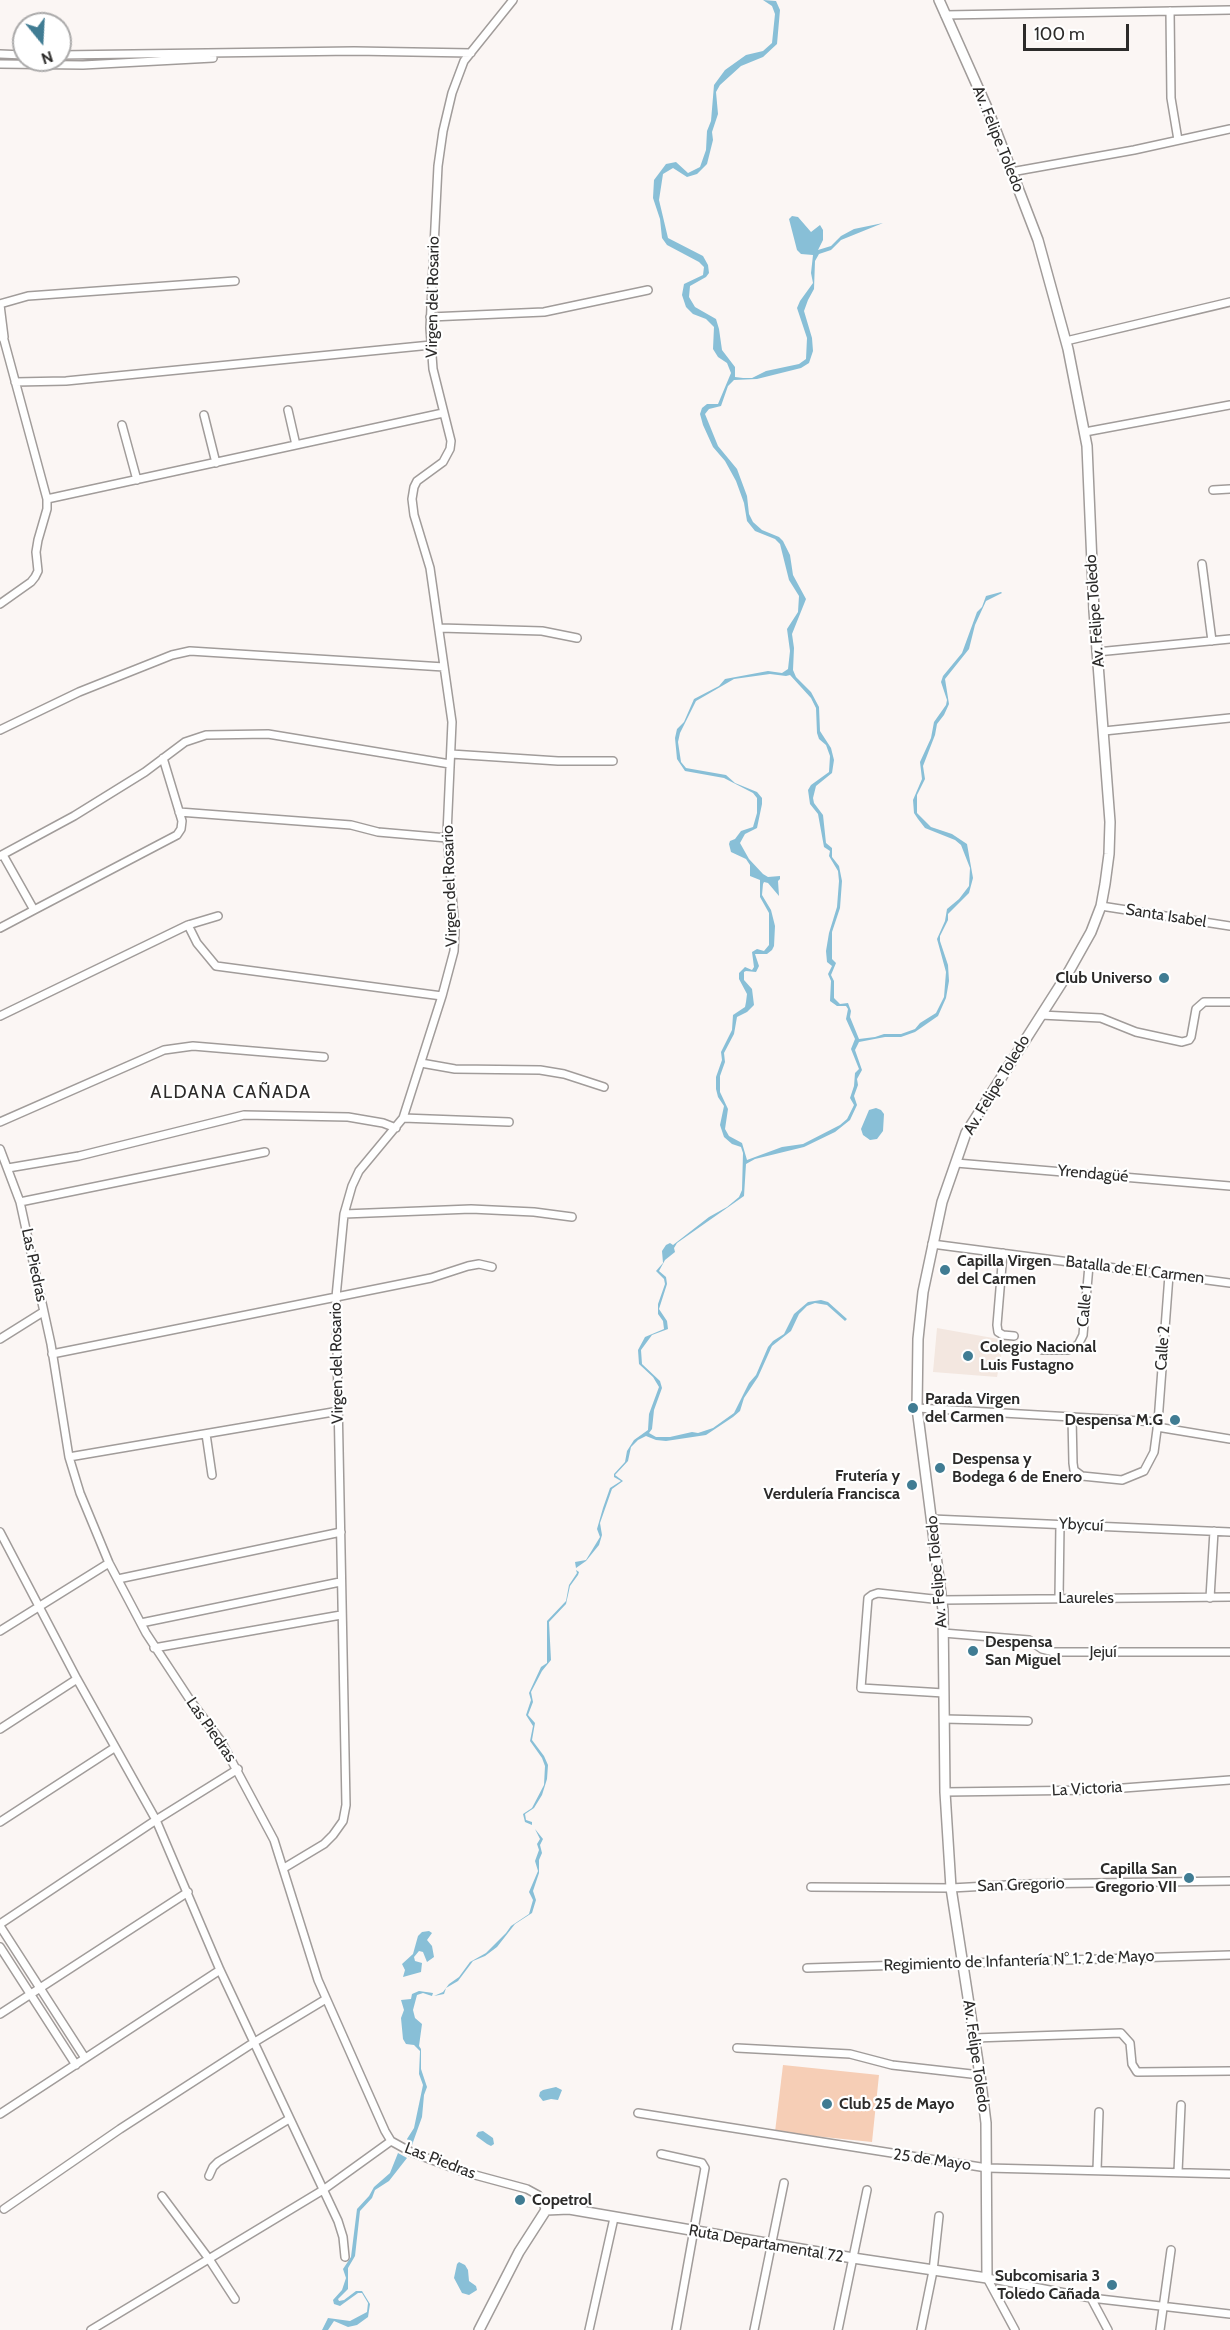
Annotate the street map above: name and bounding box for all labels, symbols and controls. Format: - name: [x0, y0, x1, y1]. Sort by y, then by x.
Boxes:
- north arrow: [12, 12, 72, 72]
- scale bar: [1026, 12, 1132, 50]
- text: 100 m: [1034, 23, 1085, 45]
- text: N: [39, 47, 55, 68]
- street label: Av. Felipe Toledo: [968, 83, 1028, 195]
- street label: Virgen del Rosario: [422, 236, 444, 358]
- street label: Av. Felipe Toledo: [1081, 554, 1109, 668]
- street label: Virgen del Rosario: [438, 825, 462, 947]
- street label: Santa Isabel: [1124, 900, 1208, 932]
- place label: Club Universo: [1055, 968, 1152, 988]
- marker: Club Universo: [1157, 971, 1171, 985]
- street label: Av. Felipe Toledo: [960, 1032, 1034, 1138]
- district label: ALDANA CAÑADA: [150, 1082, 312, 1104]
- street label: Yrendagüé: [1057, 1161, 1129, 1187]
- street label: Las Piedras: [17, 1226, 51, 1304]
- place label: Capilla Virgen del Carmen: [957, 1251, 1052, 1289]
- street label: Batalla de El Carmen: [1065, 1252, 1205, 1288]
- marker: Capilla Virgen del Carmen: [938, 1263, 952, 1277]
- street label: Calle 1: [1074, 1284, 1096, 1328]
- street label: Virgen del Rosario: [326, 1302, 348, 1424]
- street label: Calle 2: [1152, 1325, 1174, 1371]
- place label: Colegio Nacional Luis Fustagno: [980, 1337, 1096, 1375]
- marker: Colegio Nacional Luis Fustagno: [961, 1349, 975, 1363]
- place label: Parada Virgen del Carmen: [925, 1389, 1020, 1427]
- marker: Parada Virgen del Carmen: [906, 1401, 920, 1415]
- place label: Despensa M.G: [1065, 1410, 1163, 1430]
- marker: Despensa M.G: [1168, 1413, 1182, 1427]
- place label: Despensa y Bodega 6 de Enero: [952, 1449, 1082, 1487]
- marker: Despensa y Bodega 6 de Enero: [933, 1461, 947, 1475]
- place label: Frutería y Verdulería Francisca: [764, 1466, 900, 1504]
- marker: Frutería y Verdulería Francisca: [905, 1478, 919, 1492]
- street label: Ybycuí: [1058, 1514, 1104, 1536]
- street label: Av. Felipe Toledo: [923, 1515, 951, 1629]
- street label: Laureles: [1058, 1588, 1114, 1608]
- place label: Despensa San Miguel: [985, 1632, 1061, 1670]
- street label: Jejuí: [1089, 1642, 1117, 1662]
- marker: Despensa San Miguel: [966, 1644, 980, 1658]
- street label: Las Piedras: [182, 1694, 240, 1766]
- street label: La Victoria: [1051, 1778, 1123, 1800]
- place label: Capilla San Gregorio VII: [1095, 1859, 1177, 1897]
- marker: Capilla San Gregorio VII: [1182, 1871, 1196, 1885]
- street label: San Gregorio: [977, 1874, 1065, 1896]
- street label: Regimiento de Infantería N° 1. 2 de Mayo: [883, 1947, 1155, 1975]
- street label: Av. Felipe Toledo: [959, 1999, 993, 2113]
- place label: Club 25 de Mayo: [839, 2094, 954, 2114]
- marker: Club 25 de Mayo: [820, 2097, 834, 2111]
- street label: Las Piedras: [402, 2139, 478, 2183]
- street label: 25 de Mayo: [892, 2145, 972, 2175]
- place label: Copetrol: [532, 2190, 592, 2210]
- marker: Copetrol: [513, 2193, 527, 2207]
- street label: Ruta Departamental 72: [687, 2221, 845, 2267]
- place label: Subcomisaria 3 Toledo Cañada: [995, 2266, 1100, 2304]
- marker: Subcomisaria 3 Toledo Cañada: [1105, 2278, 1119, 2292]

